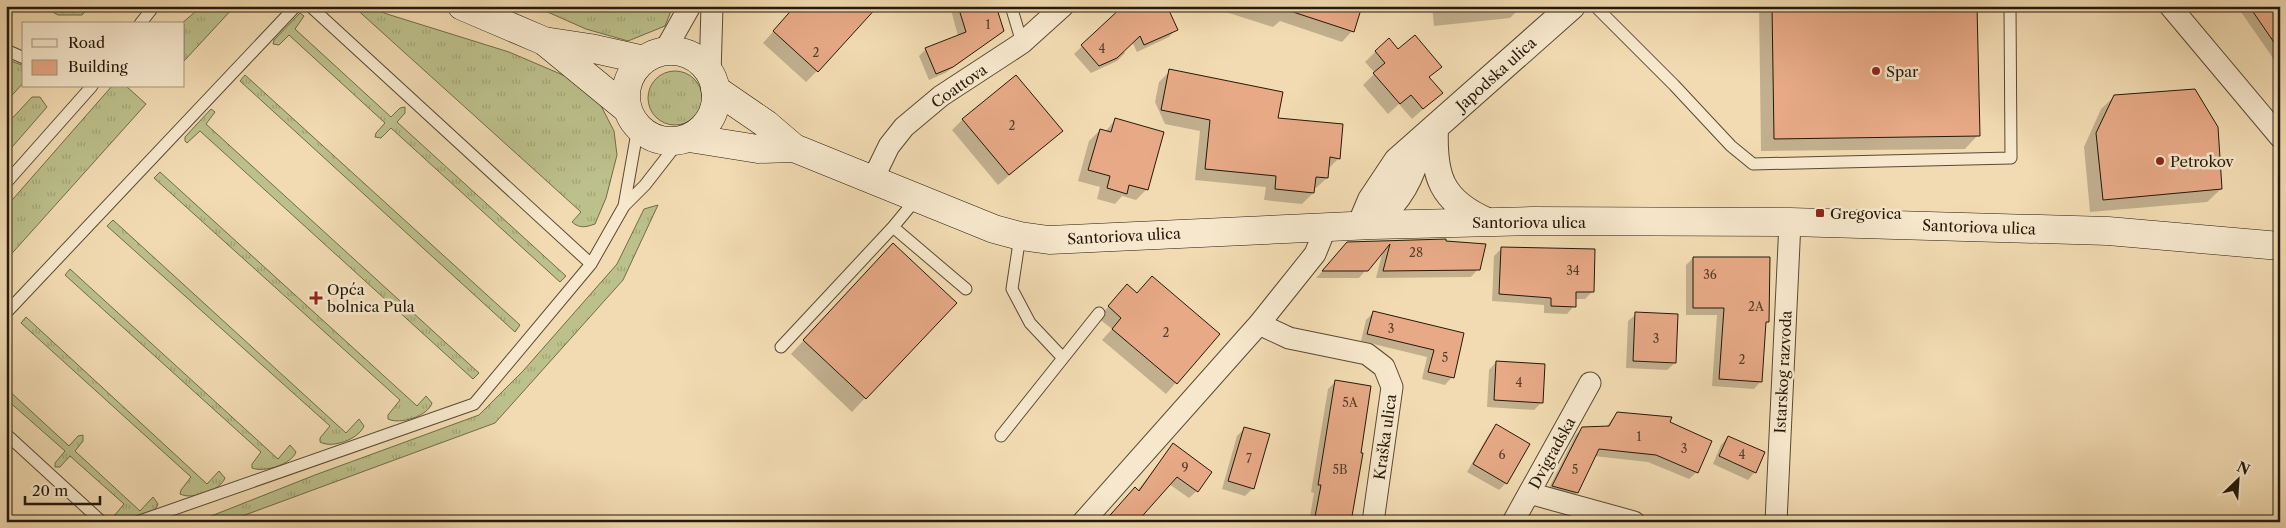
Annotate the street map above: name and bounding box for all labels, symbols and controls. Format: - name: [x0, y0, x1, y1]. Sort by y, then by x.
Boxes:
- house number: 1: [985, 17, 991, 32]
- legend: [22, 22, 185, 88]
- text: Road: [68, 33, 105, 52]
- street label: Japodska ulica: [1451, 33, 1540, 116]
- house number: 4: [1099, 41, 1106, 56]
- house number: 2: [813, 45, 820, 60]
- text: Building: [68, 57, 128, 76]
- street label: Coattova: [927, 60, 991, 112]
- place label: Spar: [1886, 62, 1919, 81]
- marker: Spar: [1870, 65, 1882, 77]
- house number: 2: [1009, 118, 1016, 133]
- place label: Petrokov: [2170, 152, 2234, 171]
- marker: Petrokov: [2154, 155, 2166, 167]
- place label: Gregovica: [1830, 204, 1902, 223]
- marker: Gregovica: [1814, 207, 1826, 219]
- street label: Santoriova ulica: [1472, 213, 1586, 232]
- street label: Santoriova ulica: [1922, 216, 2036, 238]
- street label: Santoriova ulica: [1067, 224, 1181, 248]
- house number: 28: [1409, 245, 1423, 260]
- house number: 34: [1566, 263, 1580, 278]
- house number: 36: [1703, 267, 1717, 282]
- place label: Opća bolnica Pula: [327, 280, 415, 316]
- marker: Opća bolnica Pula: [309, 291, 323, 305]
- house number: 2A: [1748, 299, 1765, 314]
- street label: Istarskog razvoda: [1770, 310, 1796, 434]
- house number: 3: [1388, 321, 1394, 336]
- house number: 2: [1163, 325, 1170, 340]
- house number: 3: [1653, 331, 1659, 346]
- house number: 5: [1442, 350, 1448, 365]
- house number: 2: [1739, 352, 1746, 367]
- house number: 4: [1516, 375, 1523, 390]
- street label: Kraška ulica: [1370, 393, 1400, 481]
- house number: 5A: [1342, 395, 1359, 410]
- street label: Dvigradska: [1525, 414, 1579, 492]
- house number: 1: [1636, 429, 1642, 444]
- house number: 3: [1681, 441, 1687, 456]
- house number: 6: [1498, 447, 1506, 462]
- house number: 4: [1739, 447, 1746, 462]
- house number: 7: [1246, 451, 1252, 466]
- north arrow: [2214, 456, 2264, 506]
- text: N: [2234, 457, 2253, 479]
- house number: 9: [1181, 460, 1189, 475]
- house number: 5B: [1333, 462, 1347, 477]
- house number: 5: [1572, 462, 1578, 477]
- scale bar: [25, 473, 100, 505]
- text: 20 m: [32, 481, 68, 500]

